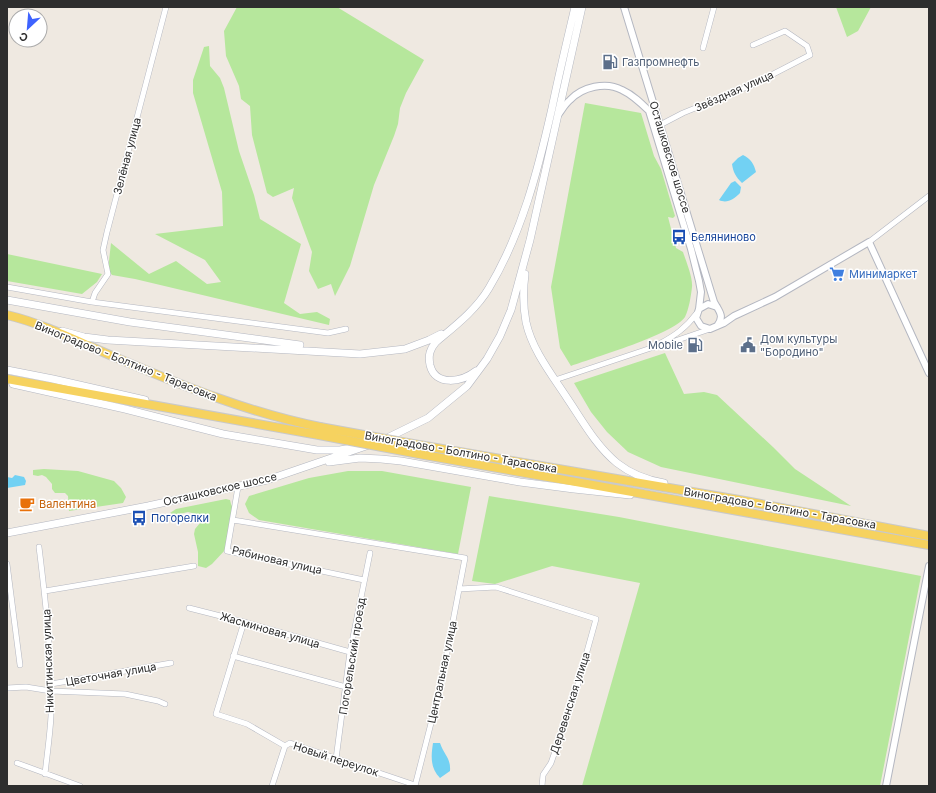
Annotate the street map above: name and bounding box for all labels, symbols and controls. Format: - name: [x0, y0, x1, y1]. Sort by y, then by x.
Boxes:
- north arrow: [8, 8, 48, 48]
- text: С: [17, 29, 30, 45]
- fuel station icon: Газпромнефть: [601, 53, 619, 71]
- place label: Газпромнефть: [622, 55, 699, 69]
- street label: Звёздная улица: [692, 67, 776, 115]
- street label: Осташковское шоссе: [646, 99, 694, 215]
- street label: Зелёная улица: [110, 116, 144, 196]
- bus stop icon: Беляниново: [670, 228, 688, 246]
- place label: Беляниново: [691, 230, 756, 244]
- supermarket icon: Минимаркет: [828, 265, 846, 283]
- place label: Минимаркет: [849, 267, 918, 281]
- street label: Виноградово - Болтино - Тарасовка: [33, 318, 219, 404]
- place label: Дом культуры "Бородино": [760, 332, 837, 359]
- fuel station icon: Mobile: [686, 336, 704, 354]
- public building icon: Дом культуры "Бородино": [739, 336, 757, 354]
- place label: Mobile: [648, 338, 683, 352]
- street label: Виноградово - Болтино - Тарасовка: [364, 428, 558, 476]
- street label: Осташковское шоссе: [162, 469, 278, 509]
- street label: Виноградово - Болтино - Тарасовка: [683, 484, 877, 532]
- cafe icon: Валентина: [18, 495, 36, 513]
- place label: Валентина: [39, 497, 96, 511]
- bus stop icon: Погорелки: [130, 509, 148, 527]
- place label: Погорелки: [151, 511, 209, 525]
- street label: Рябиновая улица: [231, 543, 323, 577]
- street label: Погорельский проезд: [336, 596, 368, 716]
- street label: Никитинская улица: [39, 609, 57, 713]
- street label: Жасминовая улица: [218, 609, 322, 651]
- street label: Центральная улица: [424, 619, 460, 725]
- street label: Деревенская улица: [547, 650, 593, 756]
- street label: Цветочная улица: [65, 659, 157, 689]
- street label: Новый переулок: [291, 739, 381, 779]

